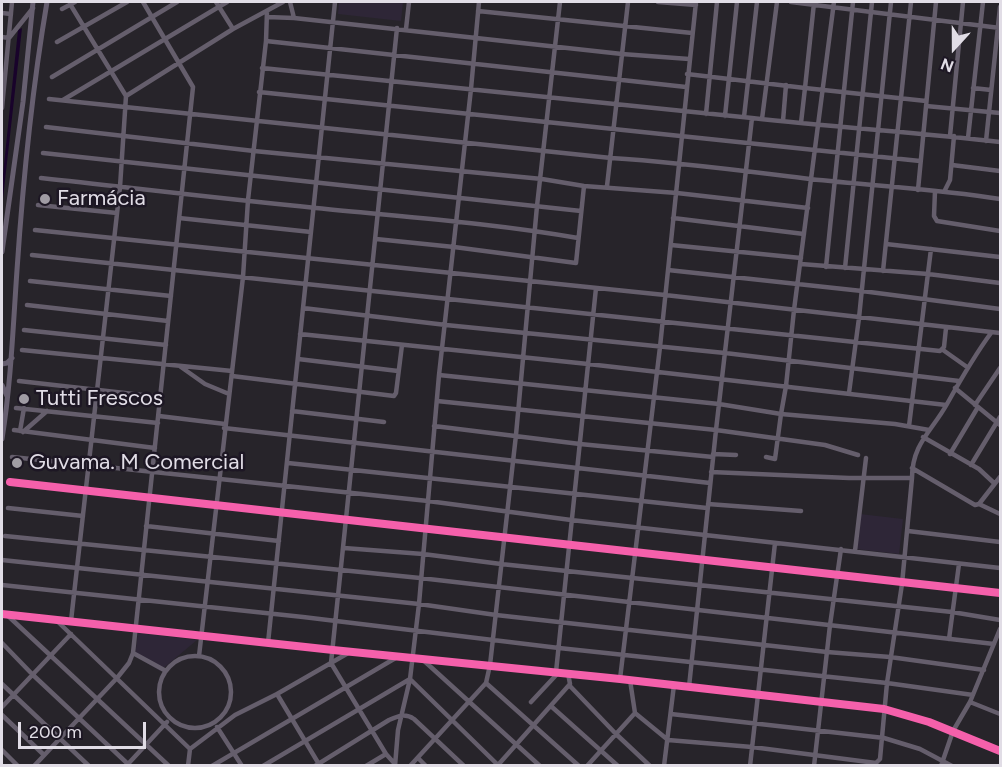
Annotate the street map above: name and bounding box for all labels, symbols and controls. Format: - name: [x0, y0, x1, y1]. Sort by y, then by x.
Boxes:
- north arrow: [924, 18, 984, 78]
- text: N: [938, 54, 957, 76]
- place label: Farmácia: [57, 186, 146, 212]
- marker: Farmácia: [38, 192, 52, 206]
- place label: Tutti Frescos: [36, 386, 163, 412]
- marker: Tutti Frescos: [17, 392, 31, 406]
- place label: Guvama. M Comercial: [29, 450, 244, 476]
- marker: Guvama. M Comercial: [10, 456, 24, 470]
- scale bar: [21, 710, 148, 748]
- text: 200 m: [29, 721, 82, 743]

